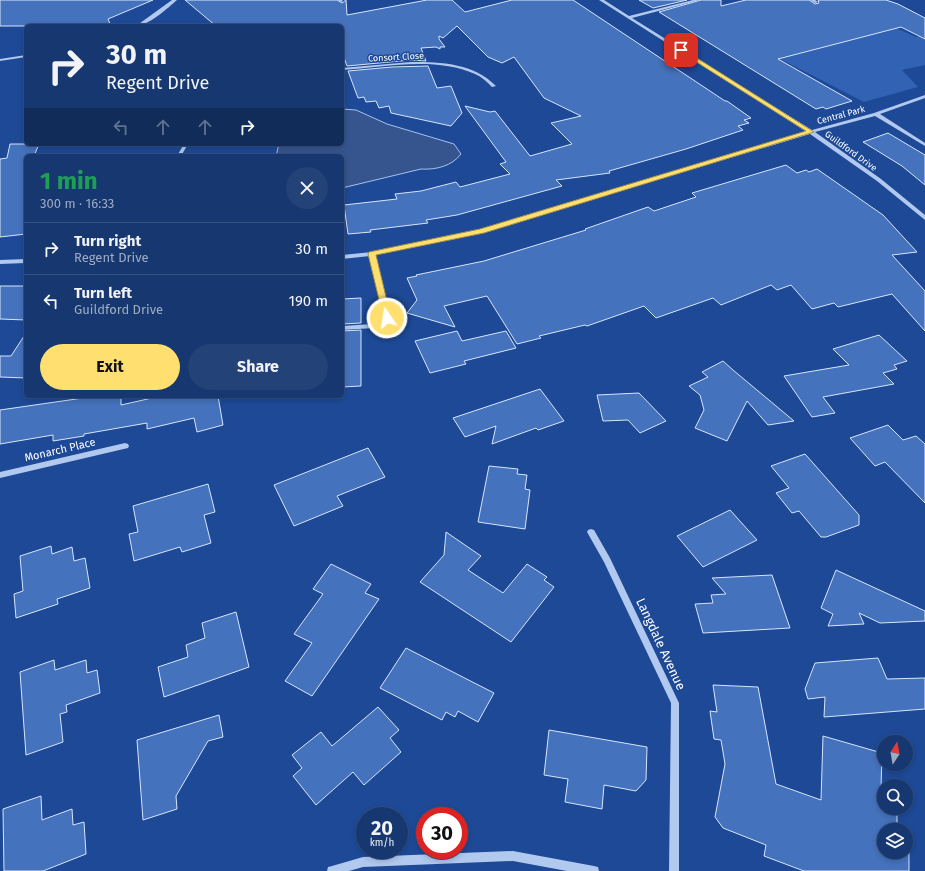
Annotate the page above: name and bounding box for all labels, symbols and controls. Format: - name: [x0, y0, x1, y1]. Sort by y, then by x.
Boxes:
- pin: [664, 33, 698, 67]
- text: 30 m: [106, 38, 167, 71]
- icon: arrive: [670, 39, 692, 61]
- icon: right: [40, 40, 92, 92]
- street label: Consort Close: [368, 51, 424, 63]
- text: Regent Drive: [106, 72, 209, 94]
- street label: Central Park: [816, 104, 866, 126]
- icon: left: [110, 116, 132, 138]
- icon: ahead: [152, 116, 174, 138]
- icon: ahead: [194, 116, 216, 138]
- icon: right: [236, 116, 258, 138]
- street label: Guildford Drive: [823, 129, 879, 173]
- text: 1 min: [40, 167, 98, 195]
- button: close: [286, 167, 328, 209]
- text: 300 m · 16:33: [40, 196, 114, 211]
- text: Turn right: [74, 232, 141, 250]
- icon: right: [40, 238, 62, 260]
- text: 30 m: [295, 240, 328, 258]
- text: Regent Drive: [74, 250, 149, 265]
- text: Turn left: [74, 284, 132, 302]
- icon: left: [40, 290, 62, 312]
- text: 190 m: [288, 292, 328, 310]
- position arrow: [366, 297, 408, 339]
- text: Guildford Drive: [74, 302, 163, 317]
- button: Exit: [40, 344, 180, 390]
- button: Share: [188, 344, 328, 390]
- street label: Monarch Place: [23, 436, 97, 464]
- street label: Langdale Avenue: [633, 596, 689, 692]
- north arrow: [877, 735, 913, 771]
- map controls: [877, 735, 913, 859]
- button: search: [877, 779, 913, 815]
- speed limit sign: 30: [416, 807, 468, 859]
- text: 20: [371, 816, 393, 840]
- button: layers: [877, 823, 913, 859]
- text: km/h: [370, 837, 394, 849]

